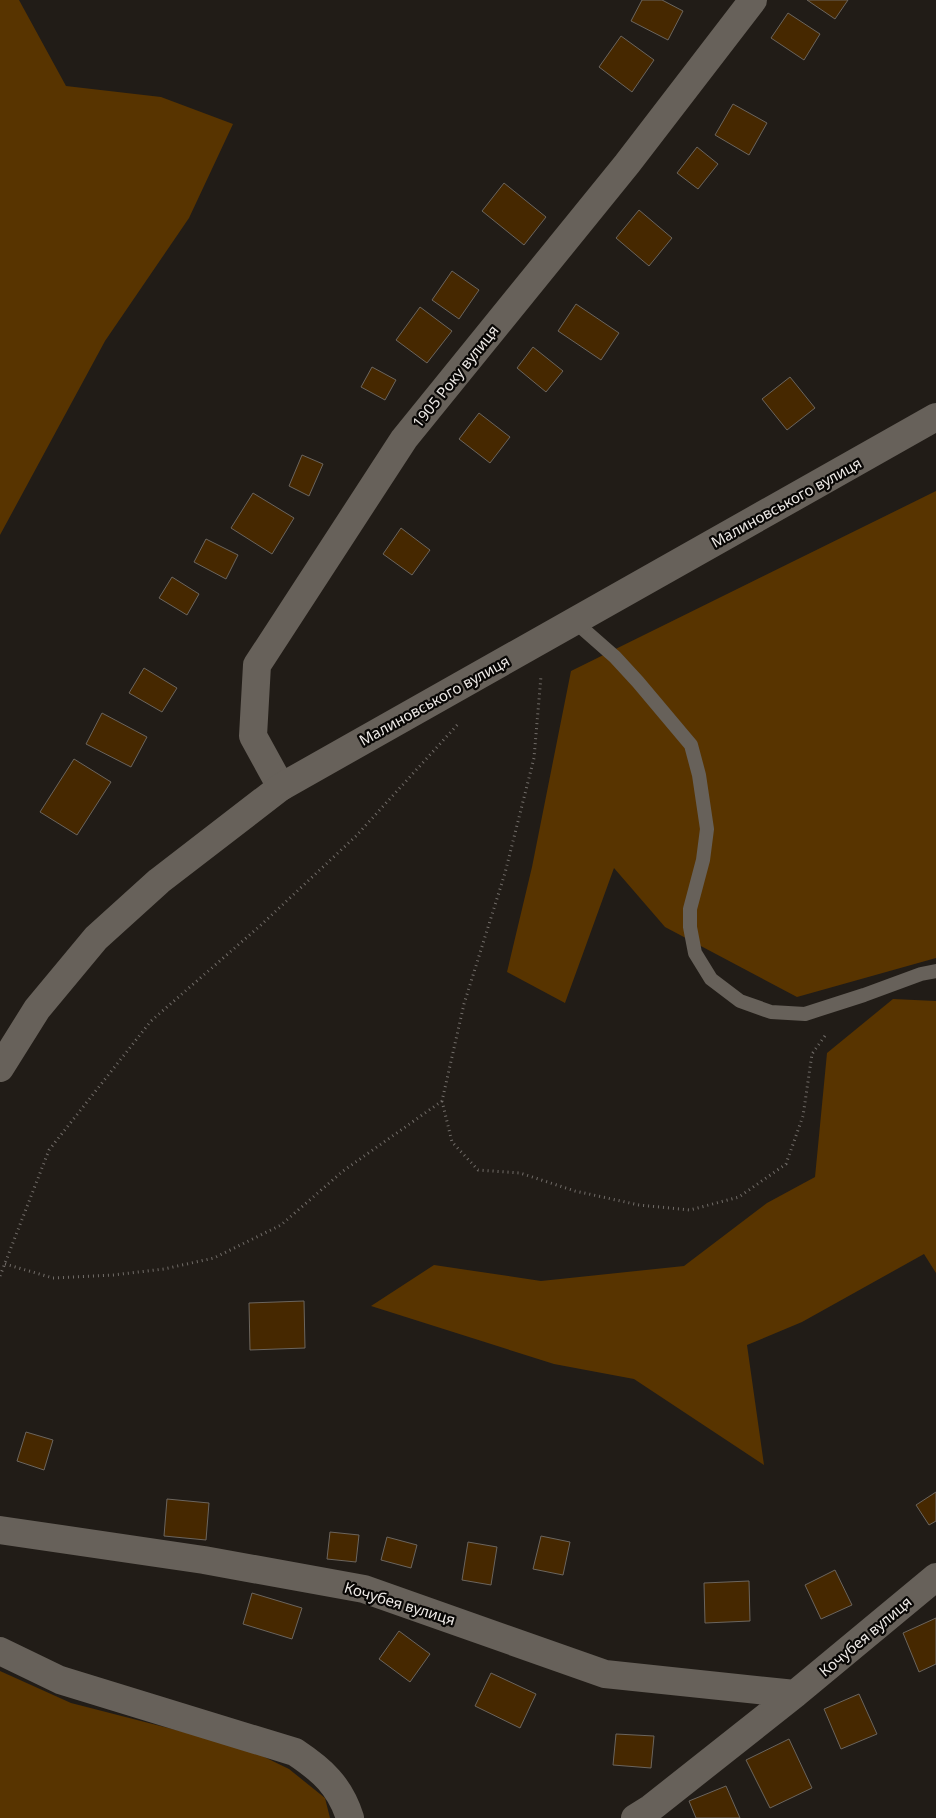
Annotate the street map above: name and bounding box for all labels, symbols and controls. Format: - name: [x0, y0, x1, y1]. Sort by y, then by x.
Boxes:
- street label: 1905 Року вулиця: [407, 320, 503, 432]
- street label: Малиновського вулиця: [707, 452, 865, 552]
- street label: Малиновського вулиця: [355, 650, 513, 750]
- street label: Кочубея вулиця: [342, 1577, 458, 1629]
- street label: Кочубея вулиця: [814, 1591, 916, 1681]

